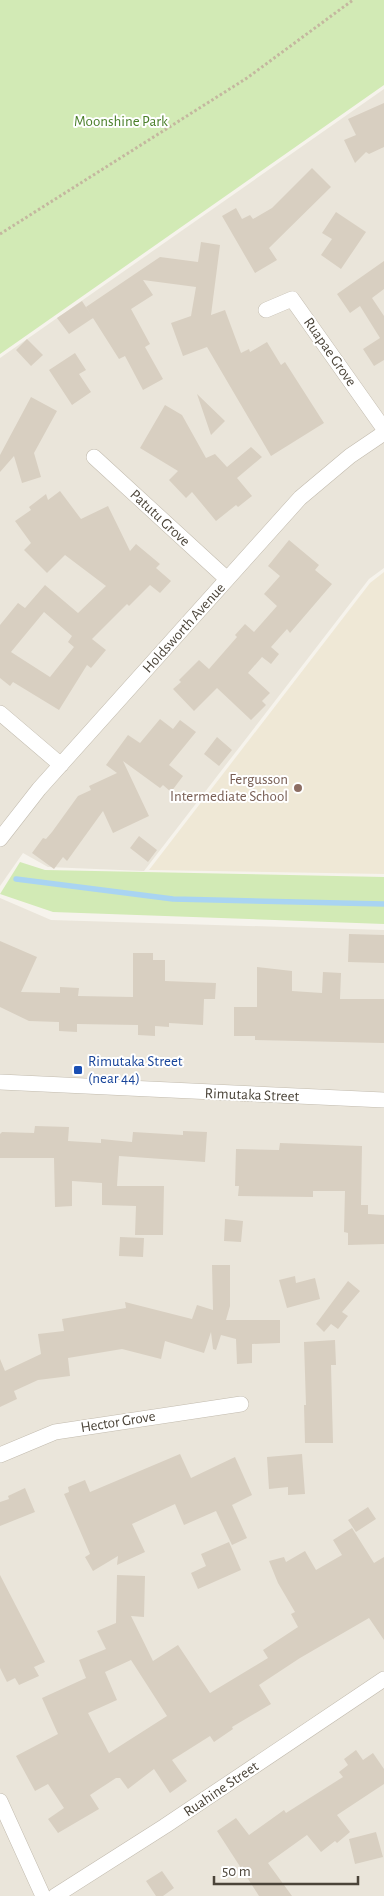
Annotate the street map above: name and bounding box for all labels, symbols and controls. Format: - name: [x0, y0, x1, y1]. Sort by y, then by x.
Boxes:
- park label: Moonshine Park: [74, 114, 168, 129]
- street label: Ruapae Grove: [301, 315, 359, 389]
- street label: Patutu Grove: [127, 487, 193, 549]
- street label: Holdsworth Avenue: [140, 580, 228, 676]
- place label: Fergusson Intermediate School: [170, 772, 288, 804]
- marker: Fergusson Intermediate School: [292, 782, 304, 794]
- place label: Rimutaka Street (near 44): [88, 1054, 183, 1086]
- marker: Rimutaka Street (near 44): [72, 1064, 84, 1076]
- street label: Rimutaka Street: [204, 1086, 300, 1104]
- street label: Hector Grove: [80, 1409, 157, 1435]
- street label: Ruahine Street: [181, 1758, 261, 1819]
- scale bar: [214, 1854, 358, 1886]
- text: 50 m: [222, 1864, 251, 1879]

